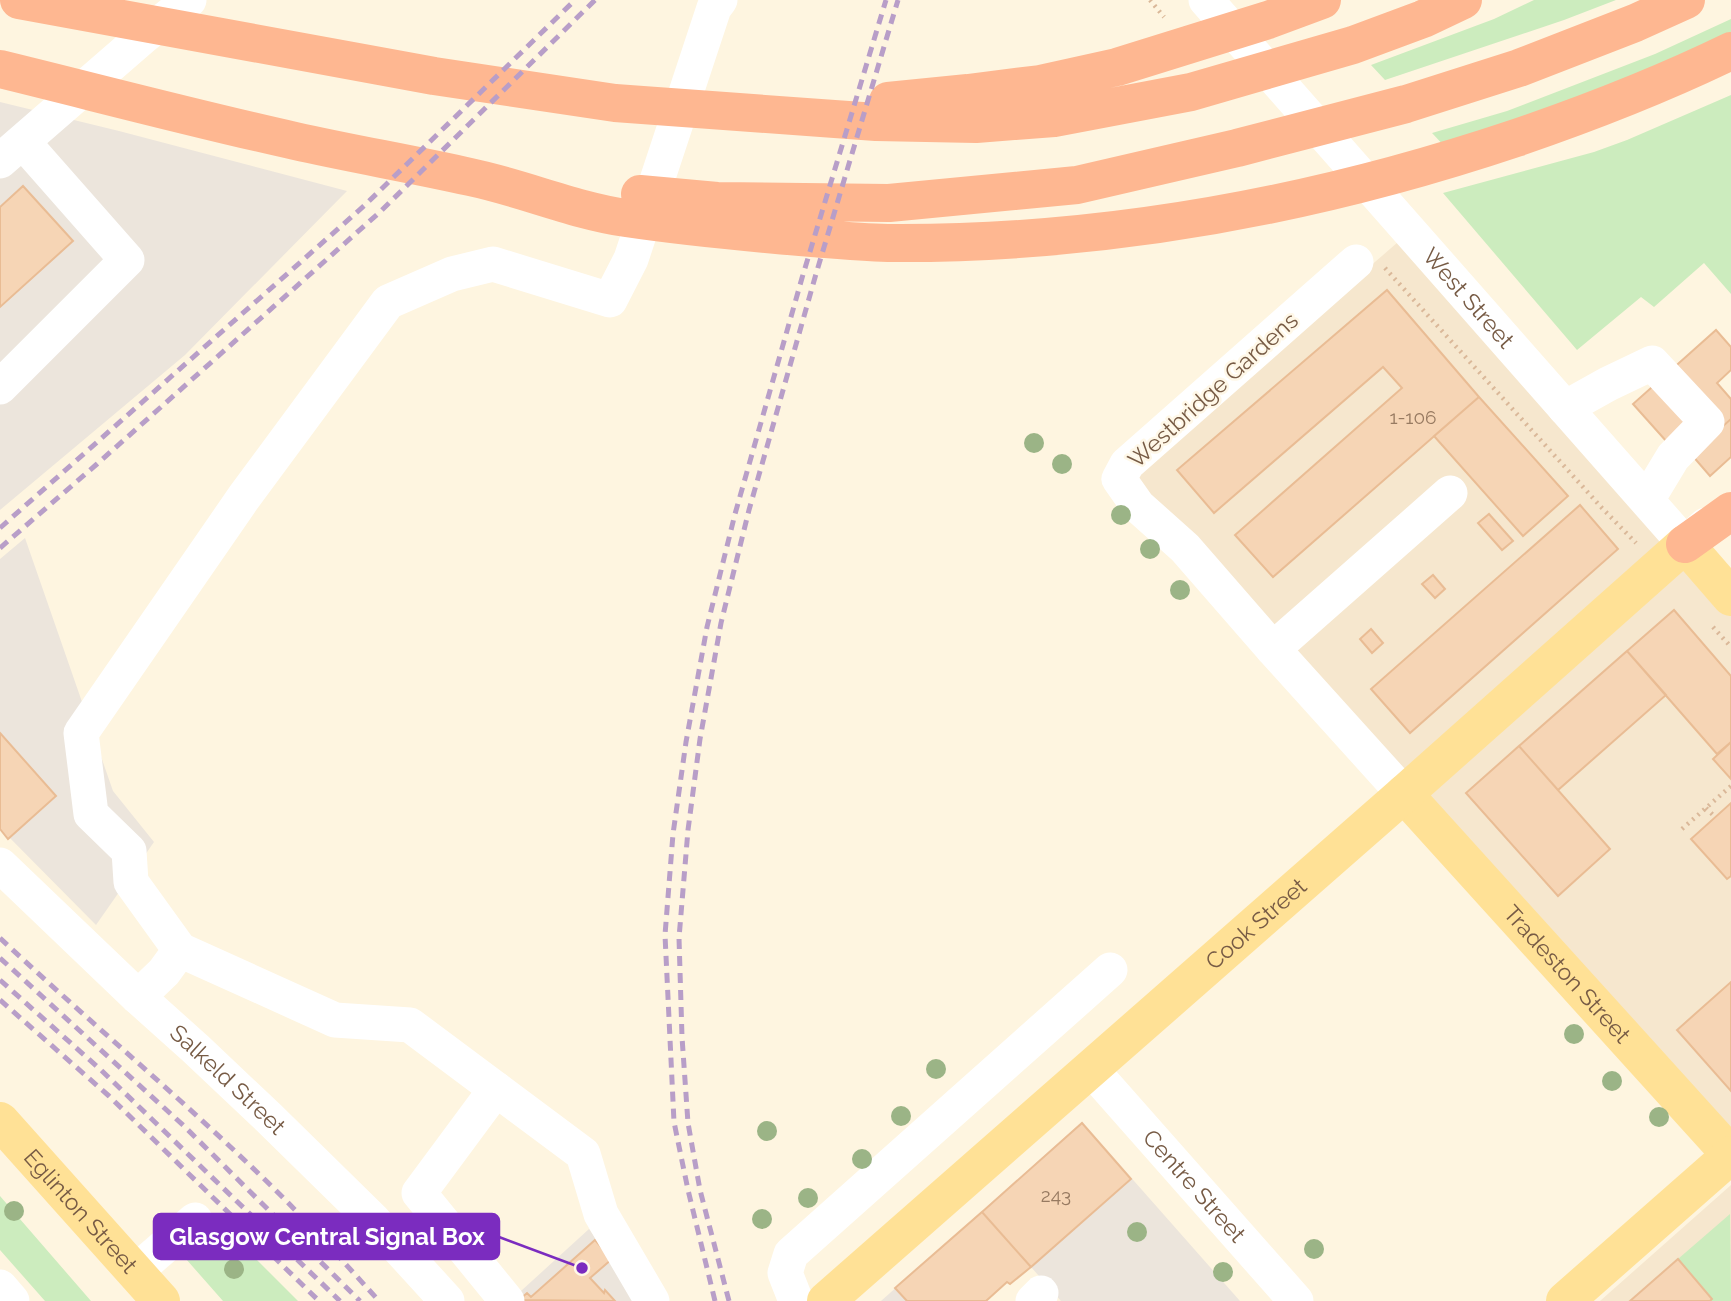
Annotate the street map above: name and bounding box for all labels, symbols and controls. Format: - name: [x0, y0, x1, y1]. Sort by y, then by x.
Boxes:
- street label: West Street: [1417, 242, 1520, 354]
- street label: Westbridge Gardens: [1122, 306, 1303, 473]
- house number: 1-106: [1389, 406, 1437, 428]
- street label: Cook Street: [1200, 872, 1312, 975]
- street label: Tradeston Street: [1498, 900, 1637, 1048]
- street label: Salkeld Street: [165, 1019, 292, 1140]
- street label: Centre Street: [1138, 1124, 1252, 1248]
- street label: Eglinton Street: [19, 1143, 144, 1278]
- house number: 243: [1041, 1184, 1071, 1206]
- callout: Glasgow Central Signal Box: [154, 1214, 499, 1259]
- text: Glasgow Central Signal Box: [169, 1222, 485, 1251]

